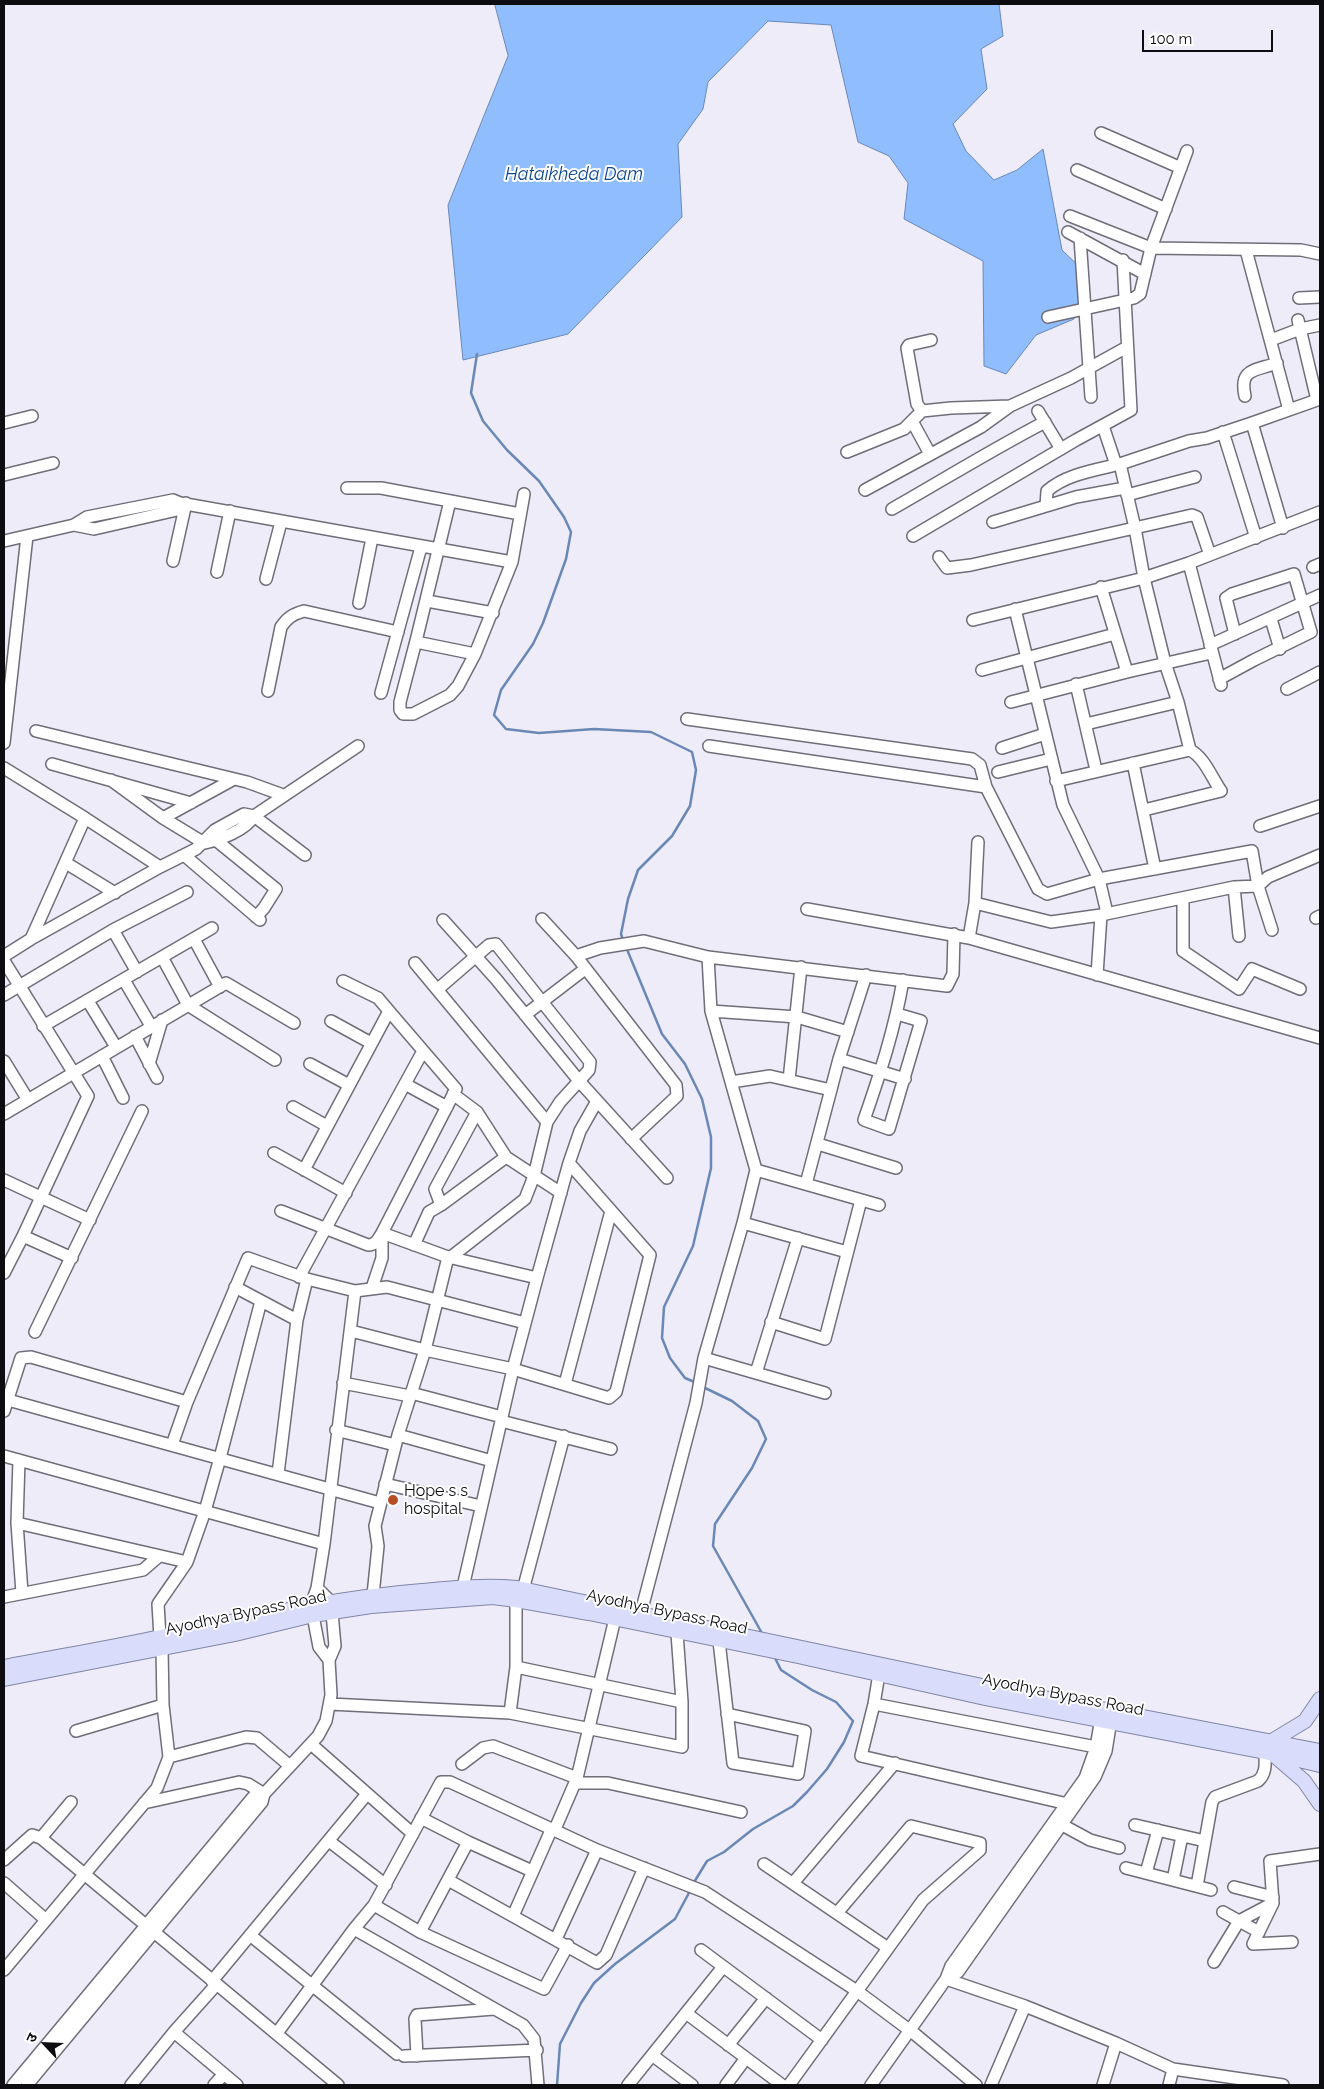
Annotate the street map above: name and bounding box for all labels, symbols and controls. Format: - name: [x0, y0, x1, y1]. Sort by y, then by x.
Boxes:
- scale bar: [1144, 20, 1275, 52]
- text: 100 m: [1150, 30, 1192, 48]
- water label: Hataikheda Dam: [505, 164, 643, 186]
- place label: Hope s s hospital: [404, 1481, 468, 1519]
- marker: Hope s s hospital: [386, 1493, 400, 1507]
- street label: Ayodhya Bypass Road: [585, 1586, 749, 1638]
- street label: Ayodhya Bypass Road: [164, 1587, 328, 1639]
- street label: Ayodhya Bypass Road: [981, 1670, 1145, 1720]
- north arrow: [20, 2019, 70, 2069]
- text: उ: [22, 2031, 40, 2045]

